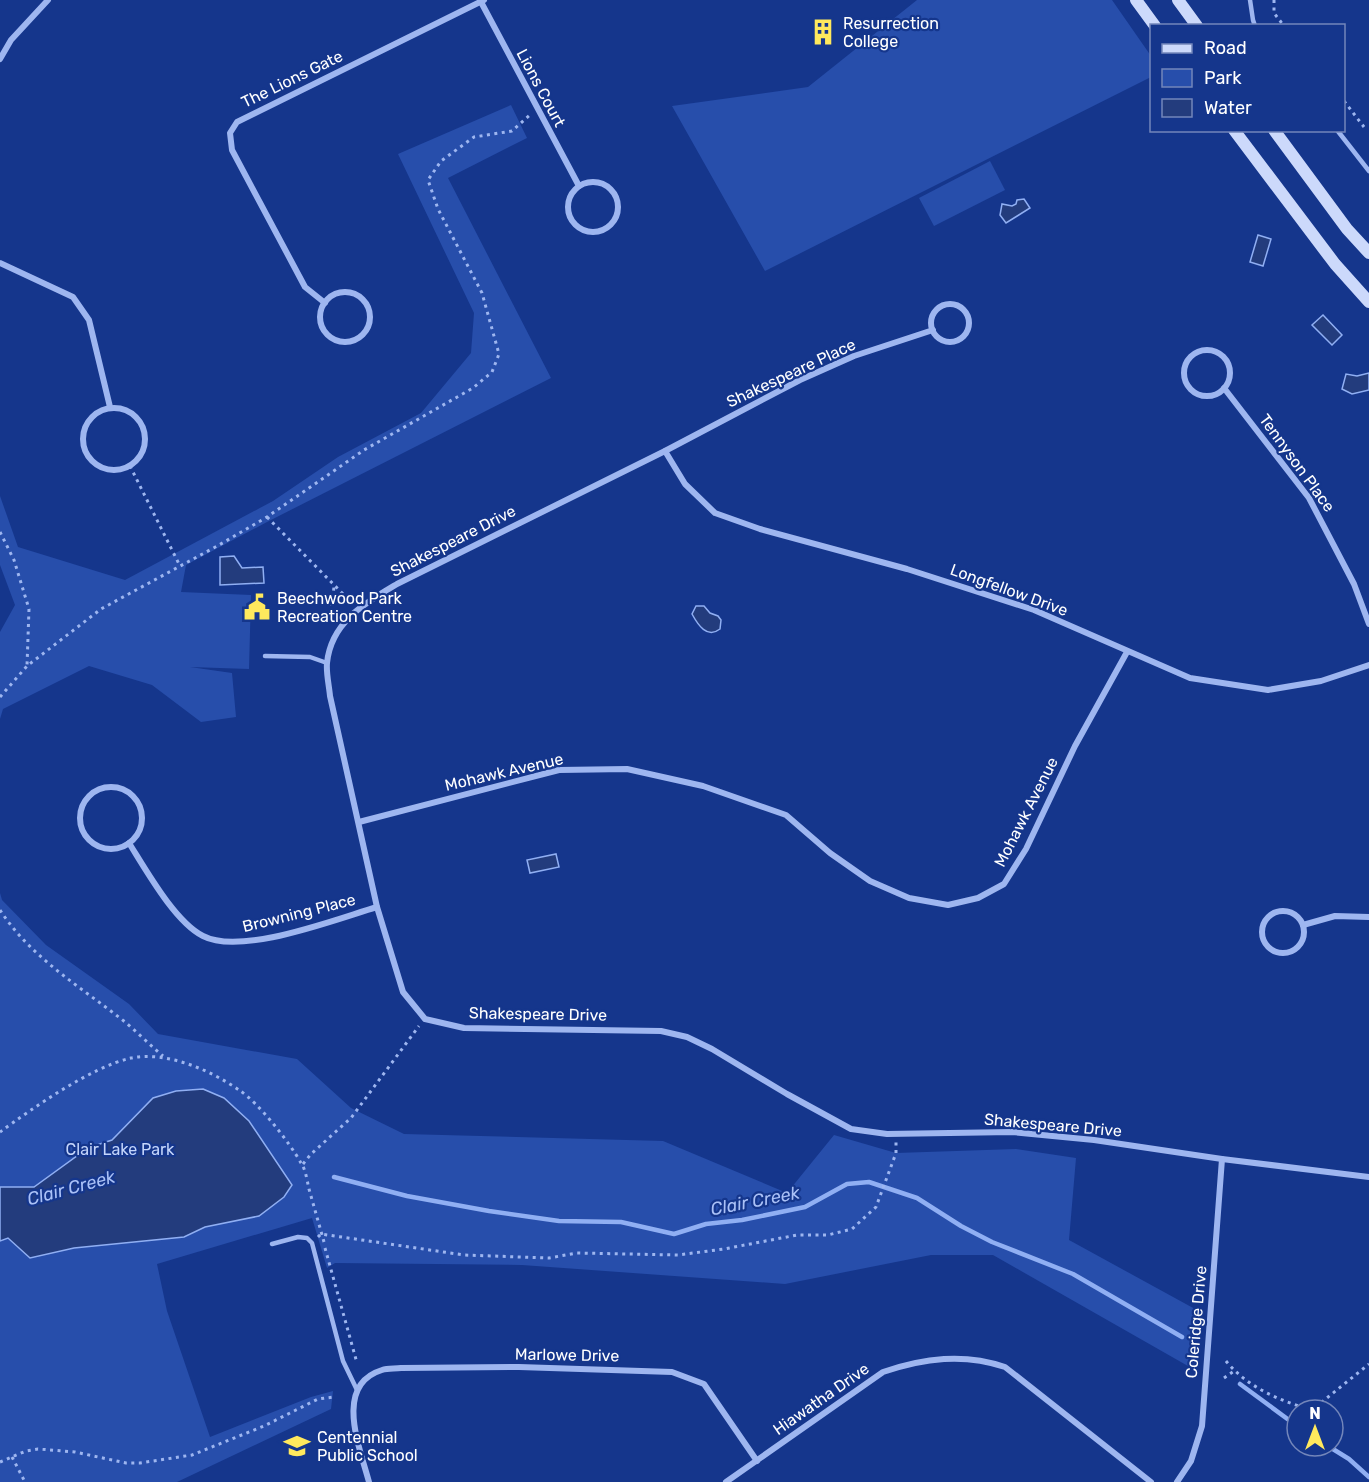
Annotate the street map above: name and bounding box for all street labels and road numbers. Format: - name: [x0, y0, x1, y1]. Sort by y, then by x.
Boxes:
- street label: The Lions Gate: [238, 46, 346, 112]
- street label: Lions Court: [513, 46, 569, 130]
- street label: Shakespeare Place: [723, 335, 859, 411]
- street label: Tennyson Place: [1255, 410, 1339, 516]
- street label: Shakespeare Drive: [387, 501, 519, 581]
- street label: Longfellow Drive: [948, 560, 1070, 620]
- street label: Mohawk Avenue: [443, 749, 565, 795]
- street label: Mohawk Avenue: [990, 754, 1062, 870]
- street label: Browning Place: [240, 890, 358, 936]
- street label: Shakespeare Drive: [469, 1003, 607, 1025]
- street label: Shakespeare Drive: [983, 1110, 1123, 1140]
- street label: Coleridge Drive: [1182, 1265, 1210, 1379]
- street label: Marlowe Drive: [515, 1345, 619, 1365]
- street label: Hiawatha Drive: [769, 1359, 873, 1439]

